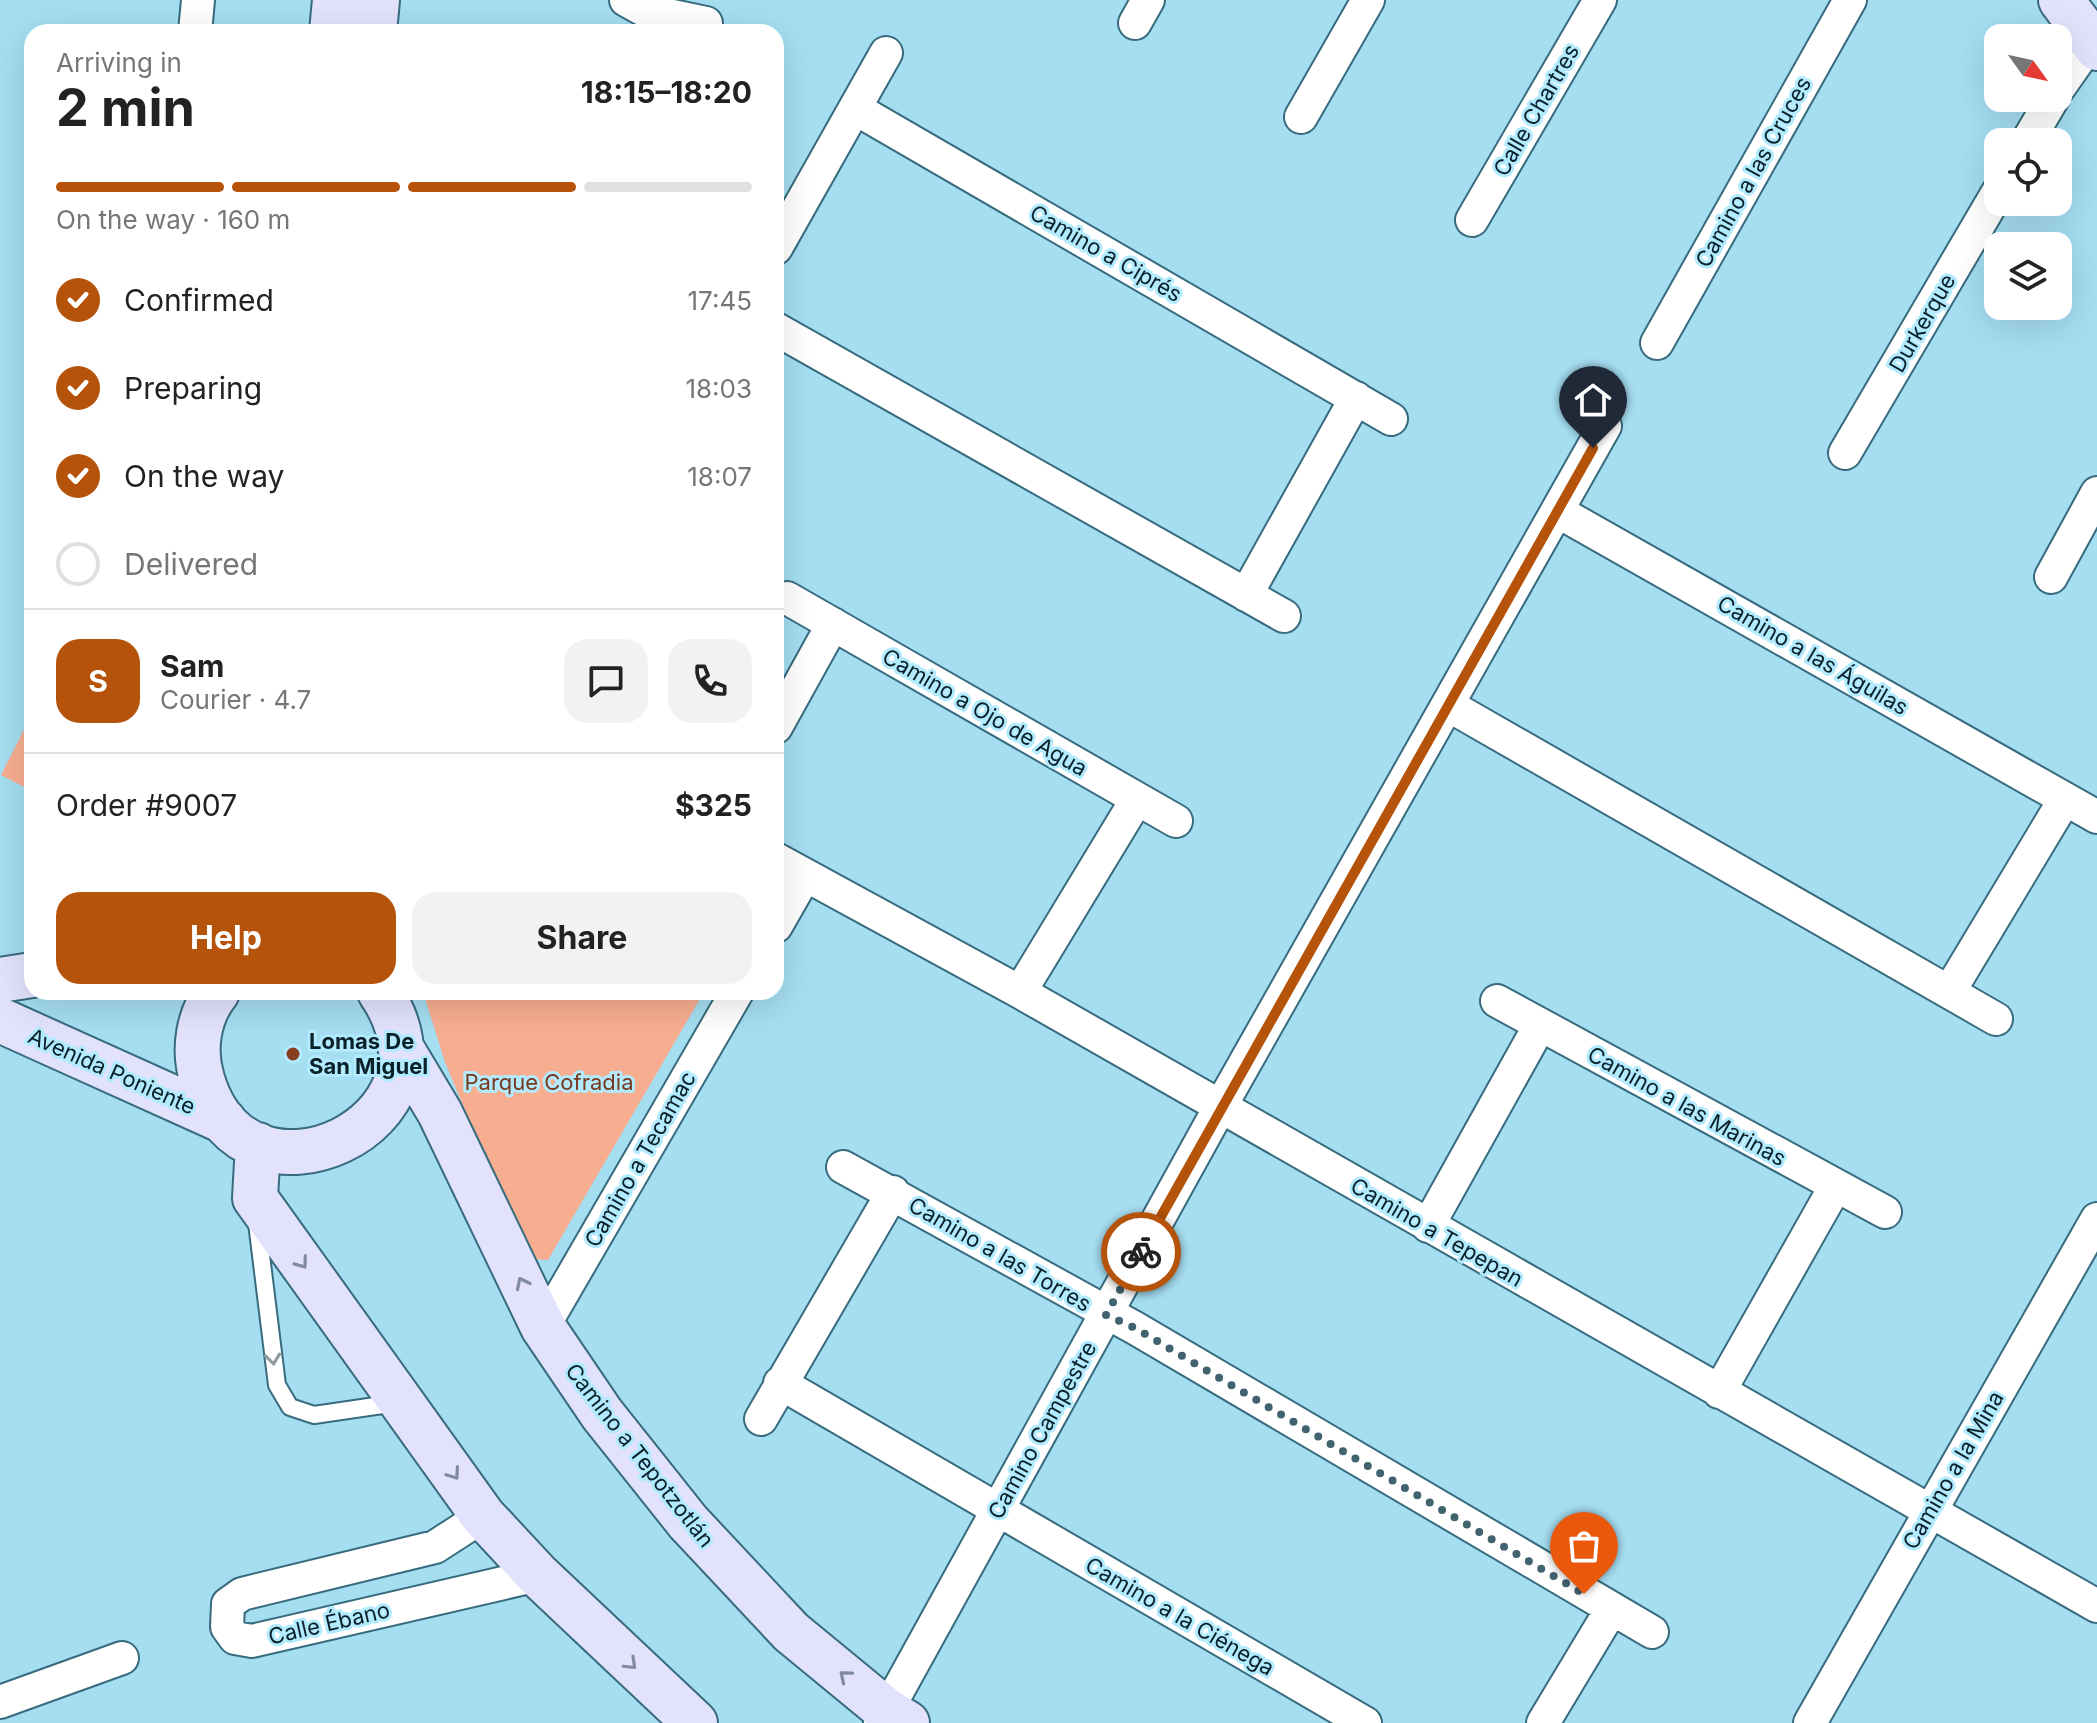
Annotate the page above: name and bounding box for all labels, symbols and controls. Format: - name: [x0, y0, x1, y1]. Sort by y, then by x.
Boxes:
- north arrow: [1984, 24, 2072, 112]
- map controls: [1984, 24, 2072, 320]
- street label: Calle Chartres: [1488, 40, 1584, 180]
- text: Arriving in: [56, 47, 182, 78]
- street label: Camino a las Cruces: [1690, 72, 1816, 272]
- text: 18:15–18:20: [581, 74, 752, 110]
- text: 2 min: [56, 76, 195, 139]
- button: locate: [1984, 128, 2072, 216]
- street label: Camino a Ciprés: [1025, 199, 1187, 307]
- text: On the way · 160 m: [56, 204, 290, 235]
- button: layers: [1984, 232, 2072, 320]
- street label: Durkerque: [1883, 269, 1961, 377]
- icon: check: [56, 278, 100, 322]
- text: Confirmed: [124, 282, 274, 318]
- text: 17:45: [687, 285, 752, 316]
- icon: check: [56, 366, 100, 410]
- pin: [1559, 366, 1627, 448]
- text: Preparing: [124, 370, 262, 406]
- text: 18:03: [685, 373, 752, 404]
- icon: home: [1571, 378, 1615, 422]
- icon: check: [56, 454, 100, 498]
- text: On the way: [124, 458, 284, 494]
- text: 18:07: [687, 461, 752, 492]
- text: Delivered: [124, 546, 258, 582]
- street label: Camino a las Águilas: [1713, 590, 1913, 720]
- button: chat: [564, 639, 648, 723]
- button: phone: [668, 639, 752, 723]
- street label: Camino a Ojo de Agua: [878, 643, 1092, 781]
- text: Sam: [160, 648, 224, 684]
- text: S: [88, 663, 108, 699]
- text: Courier · 4.7: [160, 684, 311, 715]
- text: Order #9007: [56, 787, 237, 823]
- text: $325: [675, 787, 752, 823]
- button: Help: [56, 892, 396, 984]
- button: Share: [412, 892, 752, 984]
- street label: Avenida Poniente: [25, 1023, 199, 1119]
- place label: Lomas De San Miguel: [309, 1028, 428, 1079]
- street label: Camino a las Marinas: [1583, 1041, 1791, 1171]
- marker: Lomas De San Miguel: [284, 1045, 302, 1063]
- street label: Camino a Tecamac: [579, 1067, 701, 1251]
- park label: Parque Cofradia: [464, 1069, 634, 1095]
- street label: Camino a Tepepan: [1346, 1172, 1528, 1292]
- street label: Camino a las Torres: [904, 1191, 1096, 1317]
- courier: [1101, 1212, 1181, 1292]
- icon: bike: [1119, 1230, 1163, 1274]
- one-way arrow: [293, 1255, 307, 1269]
- one-way arrow: [517, 1277, 532, 1292]
- street label: Camino Campestre: [982, 1337, 1102, 1523]
- one-way arrow: [265, 1352, 282, 1365]
- street label: Camino a Tepotzotlán: [560, 1358, 720, 1552]
- street label: Camino a la Mina: [1897, 1386, 2009, 1554]
- one-way arrow: [444, 1466, 459, 1480]
- pin: [1550, 1512, 1618, 1594]
- icon: bag: [1562, 1524, 1606, 1568]
- street label: Camino a la Ciénega: [1081, 1551, 1279, 1681]
- street label: Calle Ébano: [266, 1596, 392, 1650]
- one-way arrow: [622, 1655, 636, 1670]
- one-way arrow: [840, 1671, 854, 1686]

